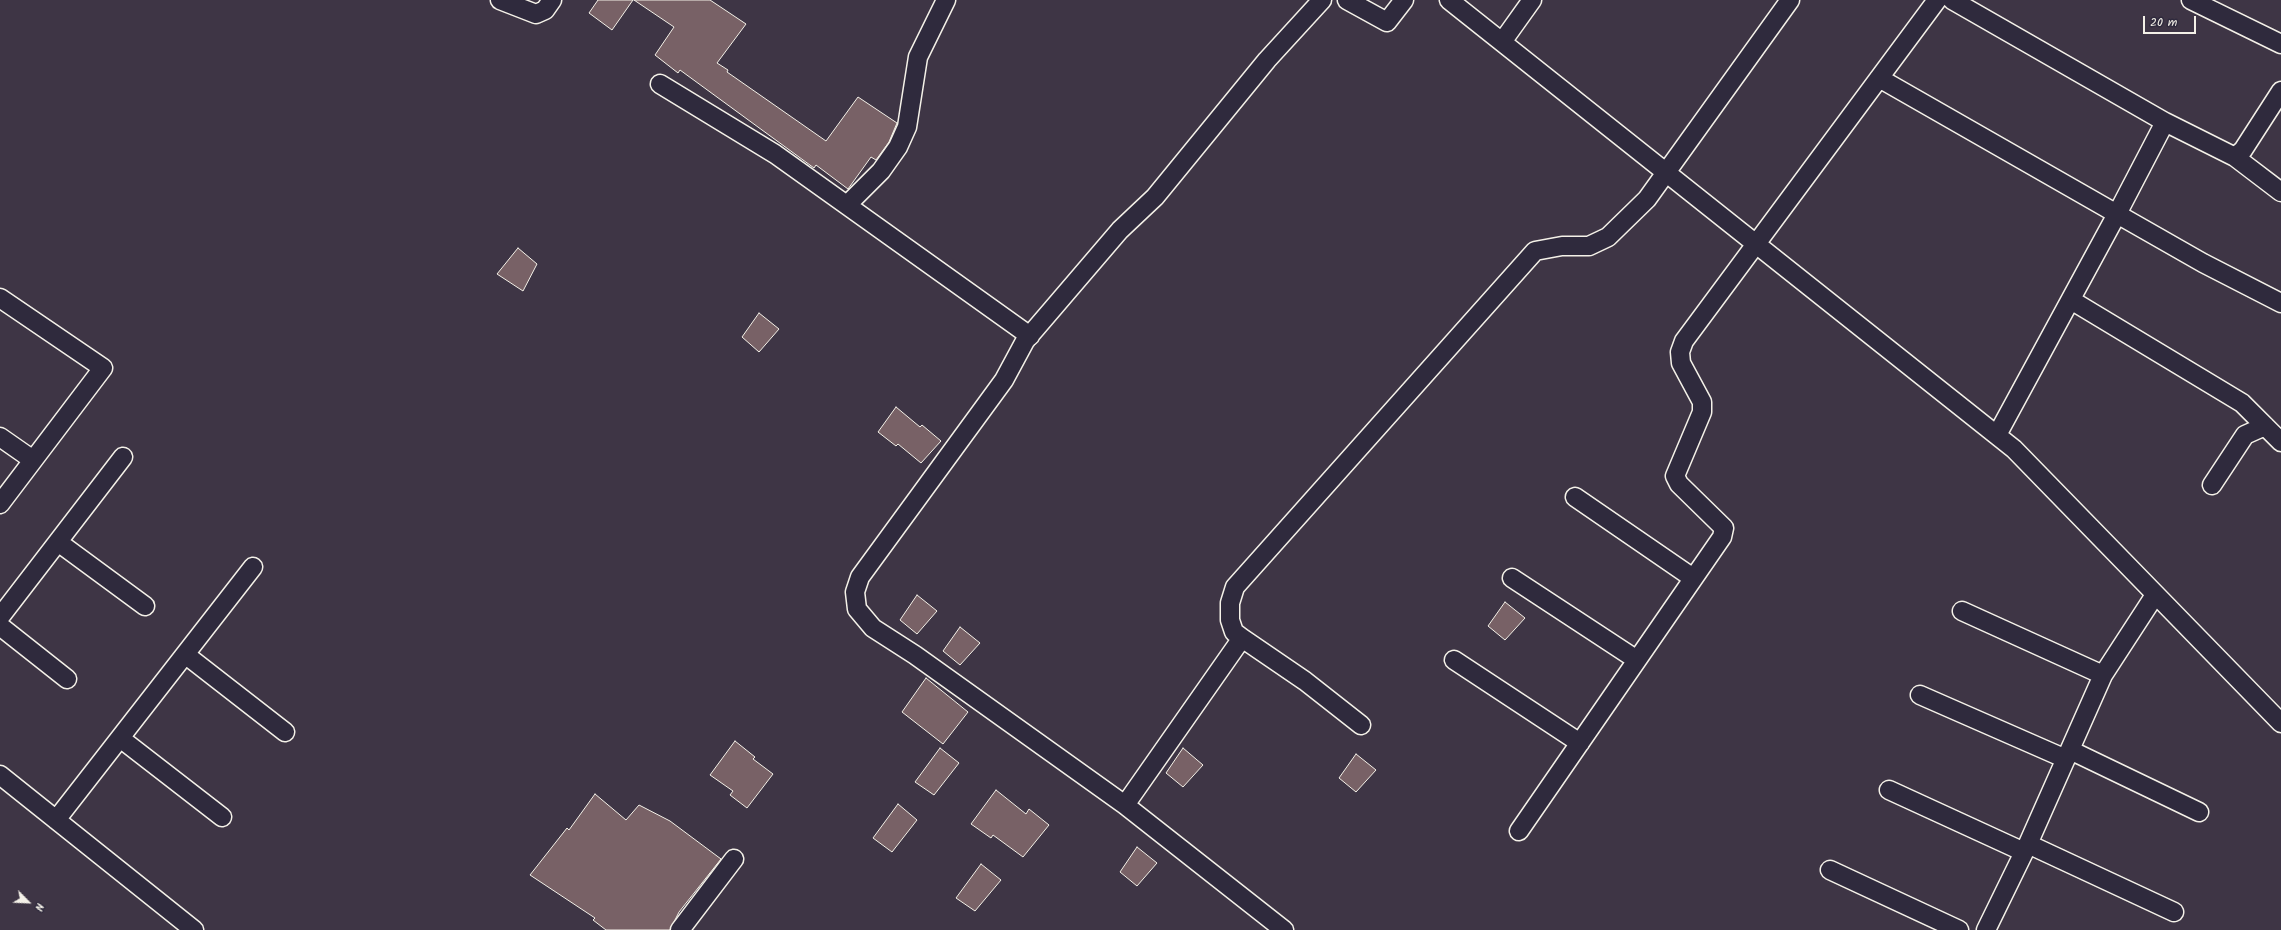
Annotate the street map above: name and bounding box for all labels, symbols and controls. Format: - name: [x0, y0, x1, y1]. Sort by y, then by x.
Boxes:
- scale bar: [2145, 8, 2198, 34]
- text: 20 m: [2150, 13, 2177, 32]
- north arrow: [8, 882, 48, 922]
- text: N: [29, 900, 49, 914]

